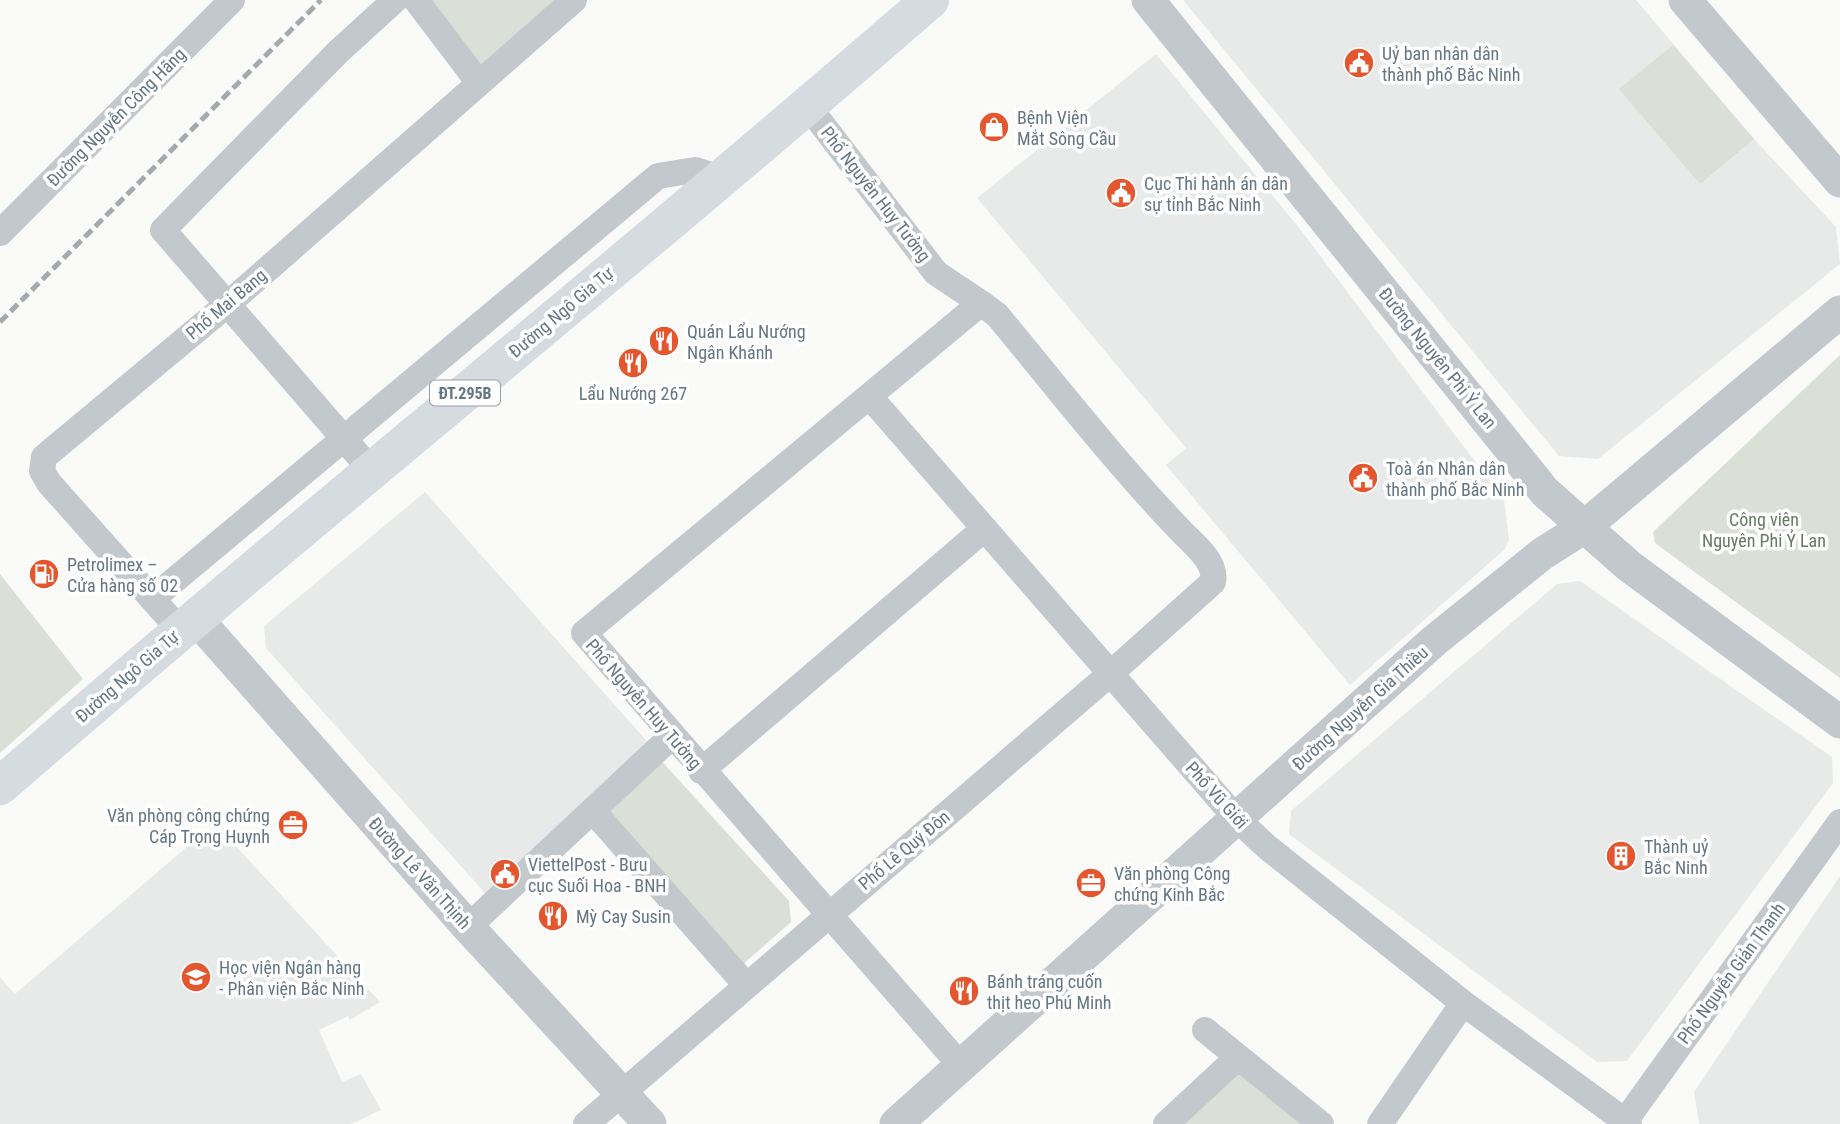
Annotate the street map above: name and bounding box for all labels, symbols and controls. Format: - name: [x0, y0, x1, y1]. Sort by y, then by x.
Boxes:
- street label: Đường Nguyễn Công Hãng: [42, 43, 190, 191]
- place label: Uỷ ban nhân dân thành phố Bắc Ninh: [1382, 43, 1521, 85]
- public building icon: Uỷ ban nhân dân thành phố Bắc Ninh: [1342, 46, 1376, 80]
- place label: Bệnh Viện Mắt Sông Cầu: [1017, 107, 1116, 149]
- shop icon: Bệnh Viện Mắt Sông Cầu: [977, 110, 1011, 144]
- street label: Phố Nguyễn Huy Tưởng: [817, 122, 935, 266]
- place label: Cục Thi hành án dân sự tỉnh Bắc Ninh: [1144, 173, 1288, 215]
- public building icon: Cục Thi hành án dân sự tỉnh Bắc Ninh: [1104, 176, 1138, 210]
- street label: Đường Ngô Gia Tự: [504, 262, 618, 362]
- street label: Phố Mai Bang: [182, 264, 270, 344]
- street label: Đường Nguyên Phi Ỷ Lan: [1375, 283, 1502, 433]
- place label: Quán Lẩu Nướng Ngân Khánh: [687, 321, 806, 363]
- restaurant icon: Quán Lẩu Nướng Ngân Khánh: [647, 324, 681, 358]
- restaurant icon: Lẩu Nướng 267: [616, 346, 650, 380]
- road number: ĐT.295B: [430, 380, 500, 406]
- place label: Lẩu Nướng 267: [579, 383, 687, 404]
- place label: Toà án Nhân dân thành phố Bắc Ninh: [1386, 458, 1525, 500]
- public building icon: Toà án Nhân dân thành phố Bắc Ninh: [1346, 461, 1380, 495]
- park label: Công viên Nguyên Phi Ỷ Lan: [1702, 509, 1826, 551]
- place label: Petrolimex – Cửa hàng số 02: [67, 554, 178, 596]
- fuel station icon: Petrolimex – Cửa hàng số 02: [27, 557, 61, 591]
- street label: Đường Ngô Gia Tự: [71, 625, 183, 727]
- street label: Phố Nguyễn Huy Tưởng: [582, 635, 706, 773]
- street label: Đường Nguyễn Gia Thiều: [1288, 642, 1432, 774]
- street label: Phố Vũ Giới: [1182, 757, 1252, 833]
- place label: Văn phòng công chứng Cáp Trọng Huynh: [107, 805, 270, 847]
- street label: Phố Lê Quý Đôn: [854, 806, 954, 894]
- office icon: Văn phòng công chứng Cáp Trọng Huynh: [276, 808, 310, 842]
- street label: Đường Lê Văn Thịnh: [364, 813, 476, 933]
- place label: Thành uỷ Bắc Ninh: [1644, 836, 1709, 878]
- building icon: Thành uỷ Bắc Ninh: [1604, 839, 1638, 873]
- place label: ViettelPost - Bưu cục Suối Hoa - BNH: [528, 854, 666, 896]
- public building icon: ViettelPost - Bưu cục Suối Hoa - BNH: [488, 857, 522, 891]
- place label: Văn phòng Công chứng Kinh Bắc: [1114, 863, 1230, 905]
- office icon: Văn phòng Công chứng Kinh Bắc: [1074, 866, 1108, 900]
- street label: Phố Nguyễn Giản Thanh: [1673, 898, 1789, 1048]
- restaurant icon: Mỳ Cay Susin: [536, 899, 570, 933]
- place label: Mỳ Cay Susin: [576, 906, 671, 927]
- place label: Học viện Ngân hàng - Phân viện Bắc Ninh: [219, 957, 364, 999]
- school or university icon: Học viện Ngân hàng - Phân viện Bắc Ninh: [179, 960, 213, 994]
- place label: Bánh tráng cuốn thịt heo Phú Minh: [987, 971, 1112, 1013]
- restaurant icon: Bánh tráng cuốn thịt heo Phú Minh: [947, 974, 981, 1008]

